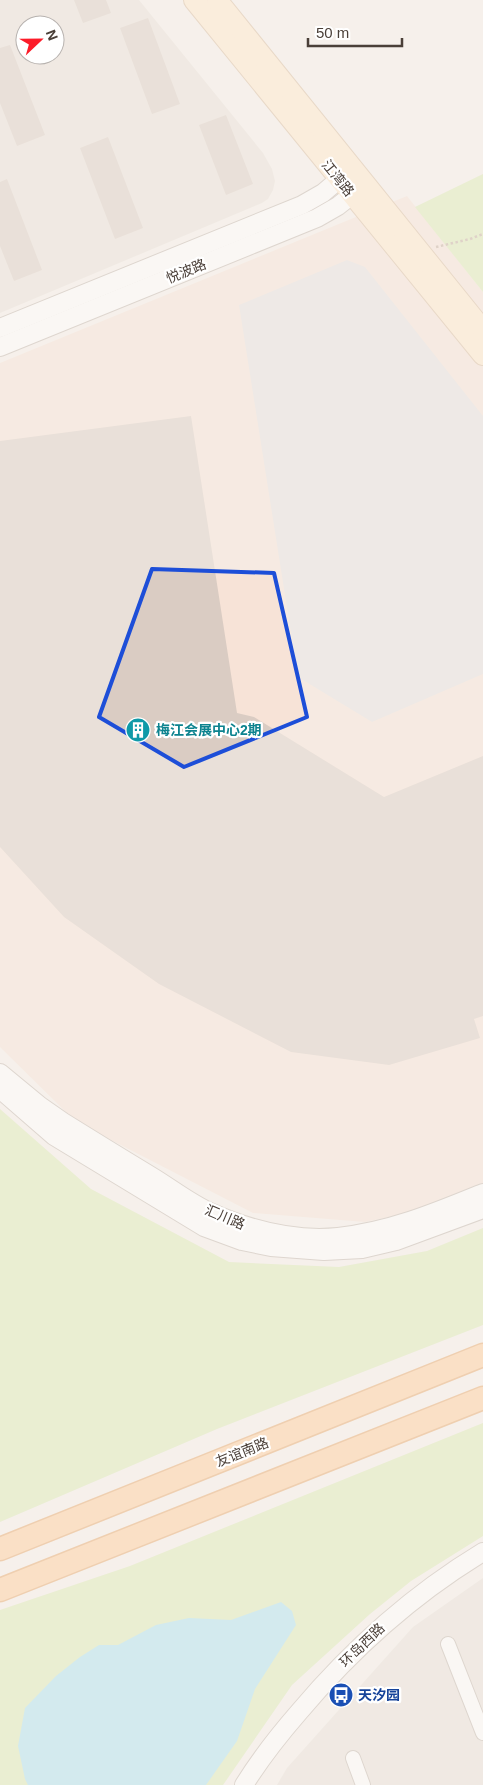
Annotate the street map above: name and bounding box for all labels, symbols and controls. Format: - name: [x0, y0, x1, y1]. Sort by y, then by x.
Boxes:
- north arrow: [15, 15, 65, 65]
- scale bar: [308, 15, 402, 47]
- text: 50 m: [316, 24, 349, 41]
- text: N: [43, 27, 61, 43]
- street label: 江湾路: [319, 157, 357, 199]
- street label: 悦波路: [164, 256, 208, 286]
- building icon: 梅江会展中心2期: [125, 717, 151, 743]
- place label: 梅江会展中心2期: [156, 722, 262, 738]
- street label: 汇川路: [203, 1201, 247, 1233]
- street label: 友谊南路: [213, 1434, 271, 1470]
- street label: 环岛西路: [336, 1620, 388, 1670]
- bus stop icon: 天汐园: [328, 1682, 354, 1708]
- place label: 天汐园: [358, 1687, 400, 1703]

